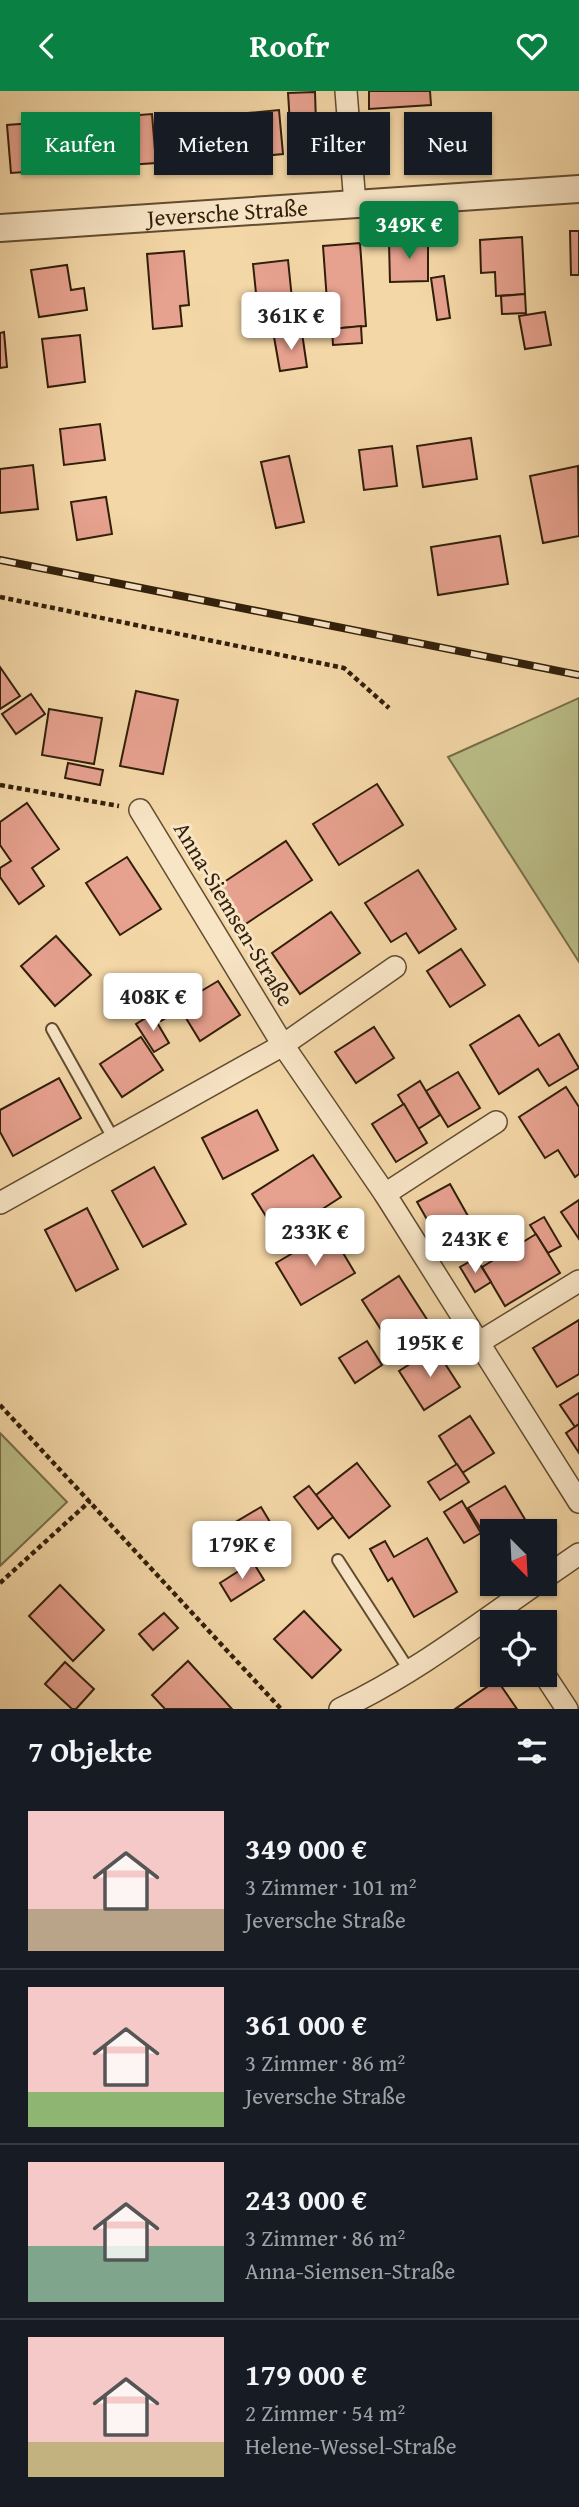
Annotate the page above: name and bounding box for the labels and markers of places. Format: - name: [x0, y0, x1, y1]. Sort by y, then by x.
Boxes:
- pin: 349K €: [352, 201, 466, 261]
- pin: 361K €: [234, 293, 348, 352]
- pin: 408K €: [96, 974, 210, 1033]
- pin: 233K €: [258, 1209, 372, 1268]
- pin: 243K €: [418, 1215, 532, 1275]
- pin: 195K €: [373, 1319, 487, 1379]
- pin: 179K €: [185, 1521, 299, 1581]

